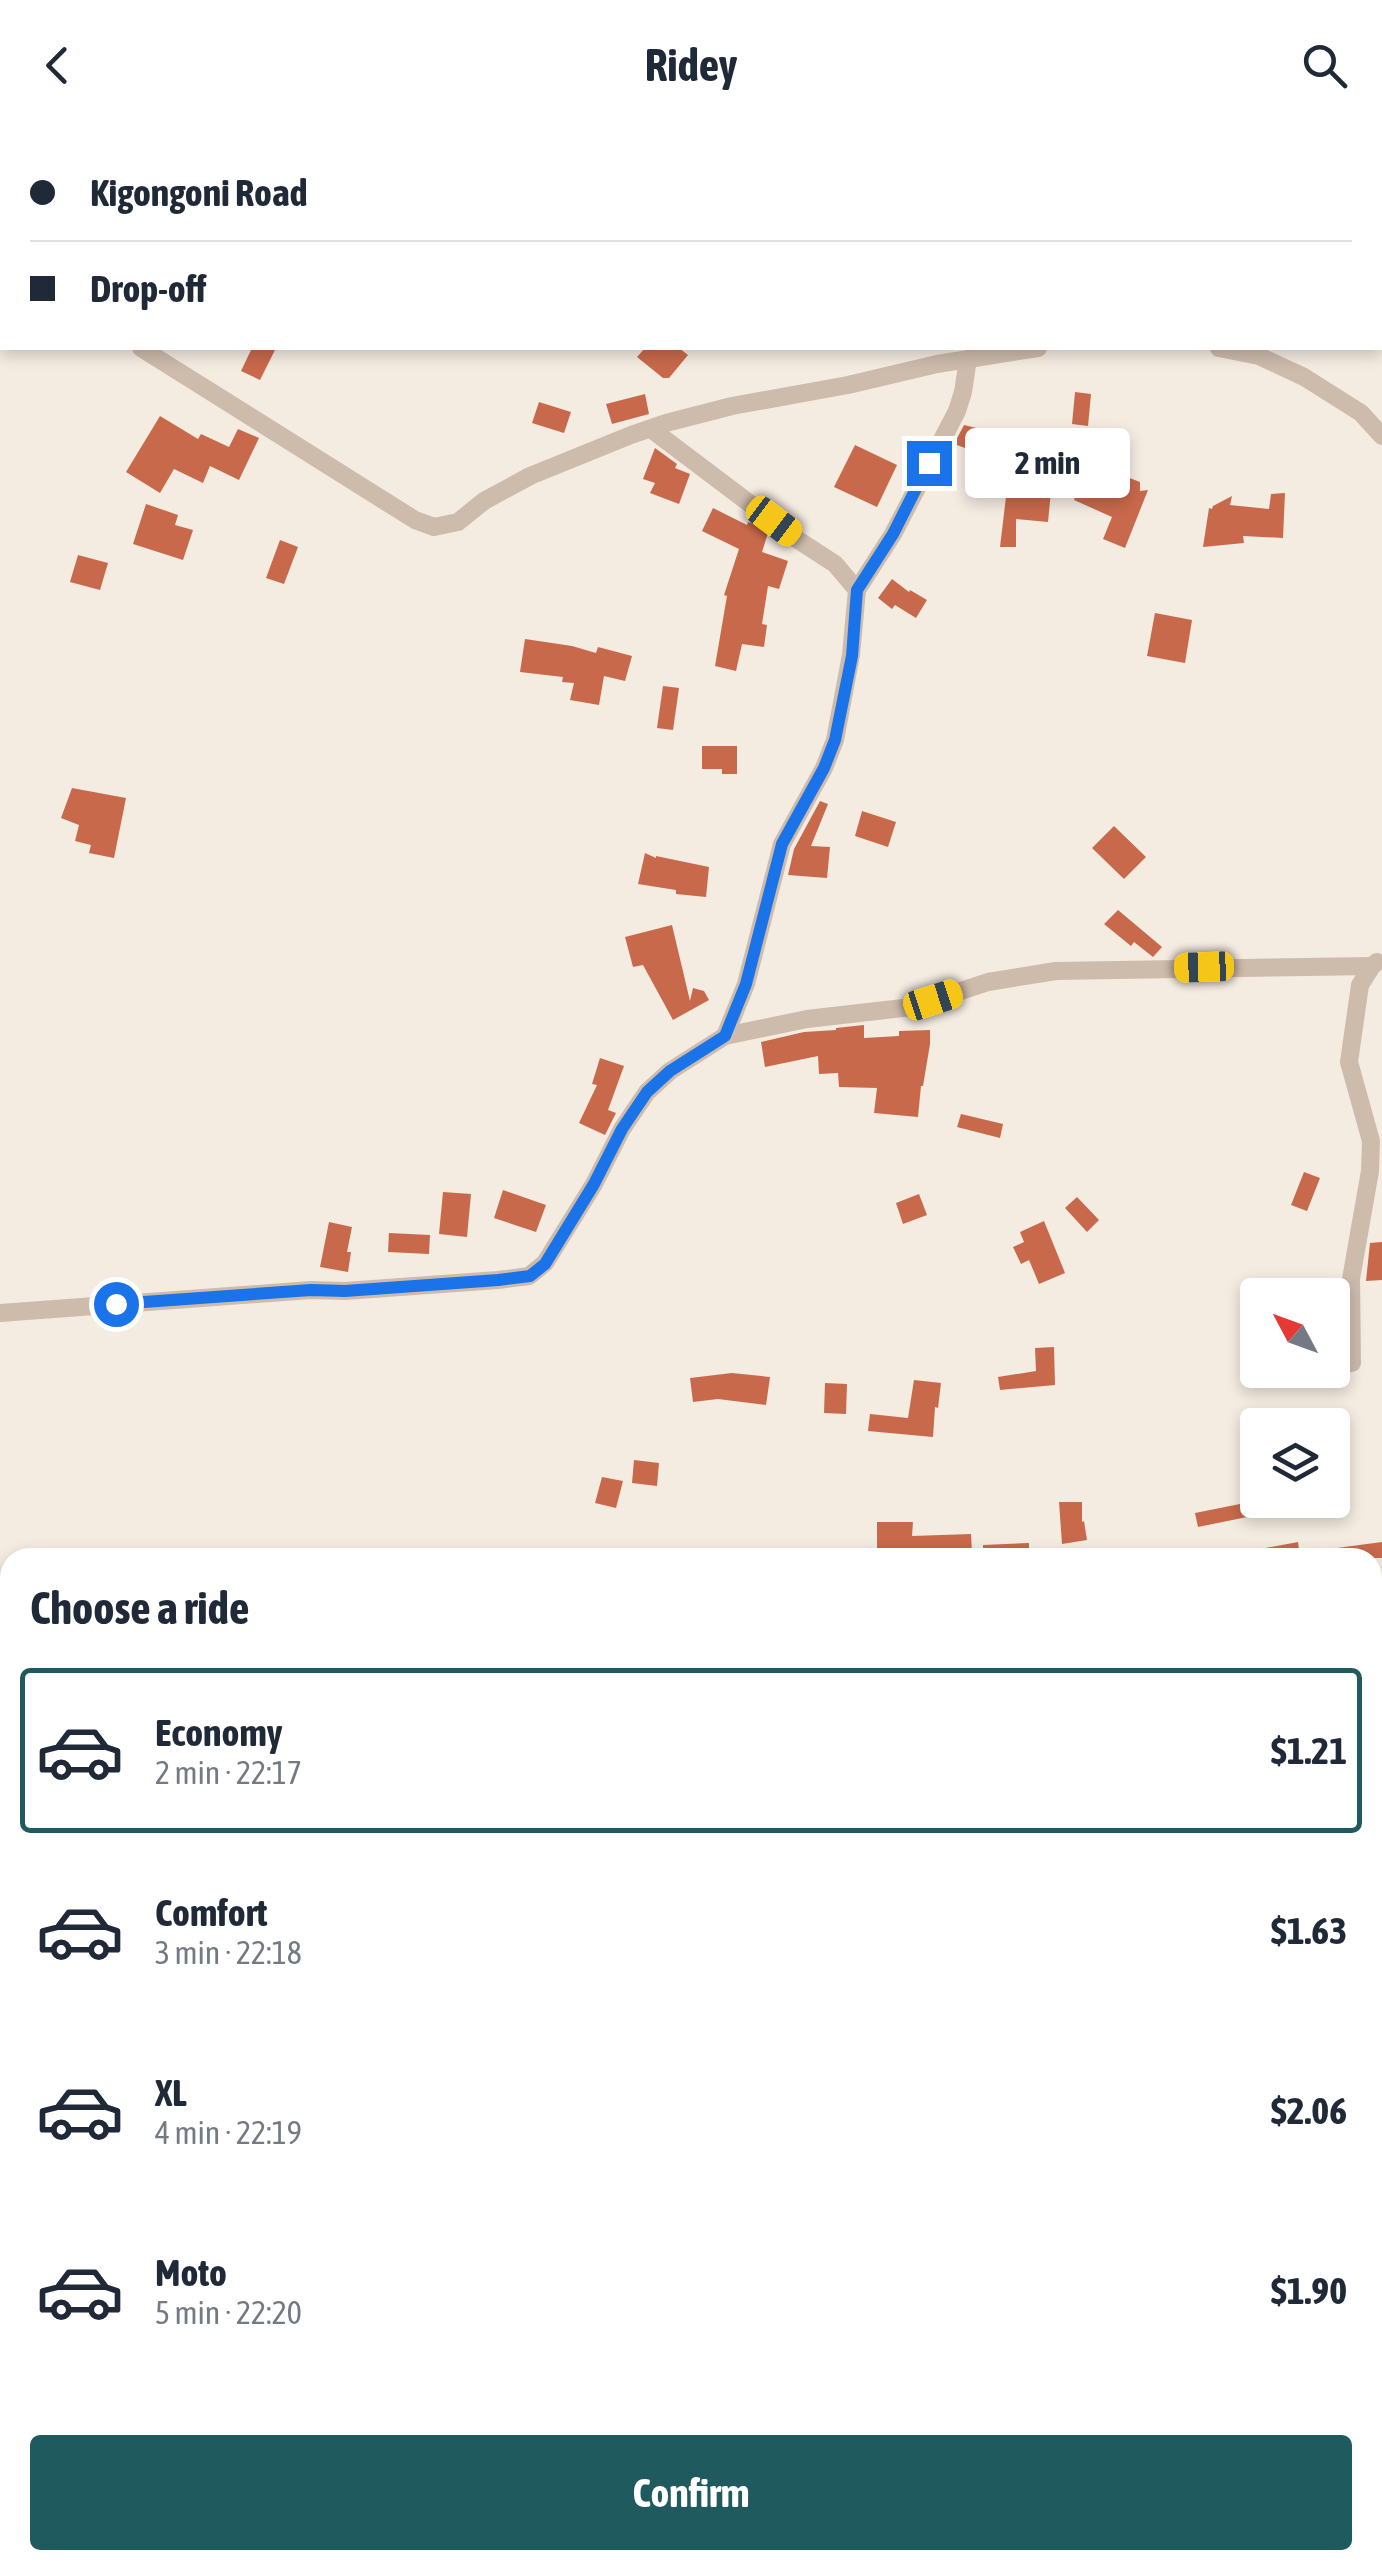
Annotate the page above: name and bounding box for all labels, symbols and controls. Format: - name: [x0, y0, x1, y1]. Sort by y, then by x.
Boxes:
- icon: back: [30, 38, 85, 93]
- icon: search: [1297, 38, 1352, 93]
- text: Ridey: [645, 39, 737, 91]
- text: Kigongoni Road: [90, 171, 308, 214]
- text: Drop-off: [90, 267, 206, 310]
- callout: 2 min: [964, 428, 1129, 498]
- route end: [907, 441, 952, 486]
- text: 2 min: [1015, 444, 1080, 481]
- car: [741, 491, 807, 551]
- car: [1173, 951, 1235, 983]
- car: [900, 976, 966, 1024]
- north arrow: [1240, 1278, 1350, 1388]
- map controls: [1240, 1278, 1350, 1518]
- route start: [94, 1282, 139, 1327]
- button: layers: [1240, 1408, 1350, 1518]
- text: Choose a ride: [30, 1582, 249, 1634]
- icon: car: [35, 1706, 125, 1796]
- text: Economy: [155, 1711, 282, 1754]
- text: $1.21: [1271, 1729, 1347, 1772]
- text: 2 min · 22:17: [155, 1754, 302, 1791]
- icon: car: [35, 1886, 125, 1976]
- text: Comfort: [155, 1891, 267, 1934]
- text: $1.63: [1271, 1909, 1347, 1952]
- text: 3 min · 22:18: [155, 1934, 302, 1971]
- icon: car: [35, 2066, 125, 2156]
- text: XL: [155, 2071, 187, 2114]
- text: $2.06: [1271, 2089, 1347, 2132]
- text: 4 min · 22:19: [155, 2114, 302, 2151]
- icon: car: [35, 2246, 125, 2336]
- text: Moto: [155, 2251, 227, 2294]
- text: $1.90: [1271, 2269, 1347, 2312]
- text: 5 min · 22:20: [155, 2294, 302, 2331]
- button: Confirm: [30, 2435, 1352, 2550]

